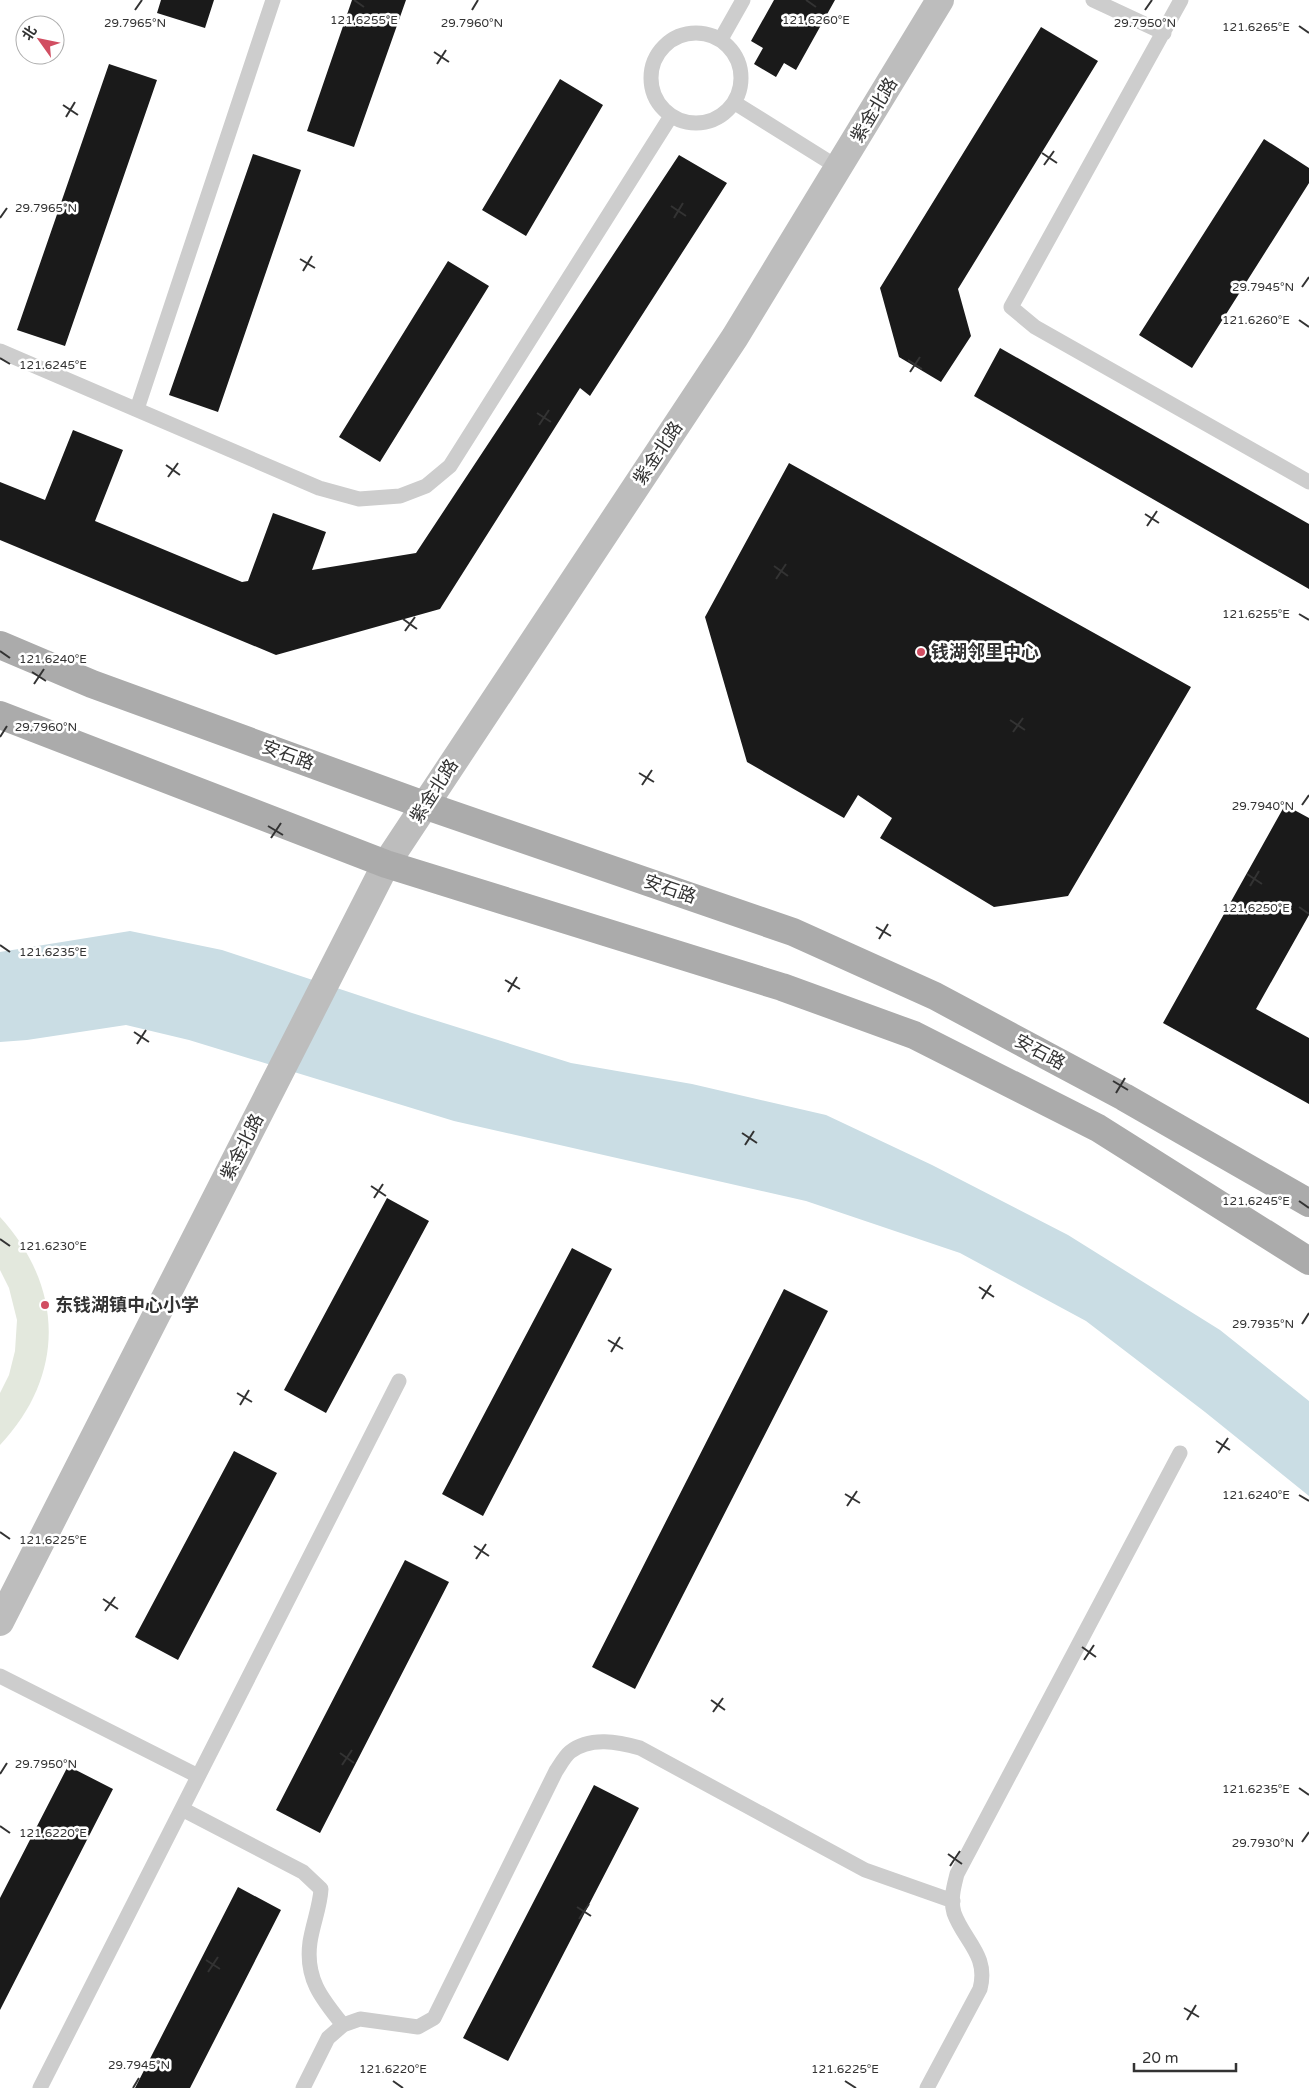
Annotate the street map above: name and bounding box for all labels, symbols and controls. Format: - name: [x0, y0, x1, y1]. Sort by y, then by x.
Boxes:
- text: 121.6255°E: [330, 13, 398, 27]
- text: 121.6260°E: [782, 13, 850, 27]
- north arrow: [15, 15, 65, 65]
- text: 29.7965°N: [104, 16, 166, 30]
- text: 29.7960°N: [441, 16, 503, 30]
- text: 29.7950°N: [1114, 16, 1176, 30]
- text: 121.6265°E: [1222, 20, 1290, 34]
- text: 北: [19, 23, 40, 44]
- street label: 紫金北路: [846, 73, 902, 147]
- text: 29.7965°N: [15, 201, 77, 215]
- text: 29.7945°N: [1232, 280, 1294, 294]
- text: 121.6260°E: [1222, 313, 1290, 327]
- text: 121.6245°E: [19, 358, 87, 372]
- street label: 紫金北路: [629, 417, 687, 489]
- text: 121.6255°E: [1222, 607, 1290, 621]
- place label: 钱湖邻里中心: [931, 641, 1039, 663]
- marker: 钱湖邻里中心: [915, 646, 927, 658]
- text: 121.6240°E: [19, 652, 87, 666]
- text: 29.7960°N: [15, 720, 77, 734]
- street label: 安石路: [259, 735, 317, 775]
- street label: 紫金北路: [405, 755, 463, 827]
- text: 29.7940°N: [1232, 799, 1294, 813]
- street label: 安石路: [641, 870, 699, 908]
- text: 121.6250°E: [1222, 901, 1290, 915]
- text: 121.6235°E: [19, 945, 87, 959]
- street label: 安石路: [1011, 1030, 1069, 1074]
- street label: 紫金北路: [216, 1110, 268, 1184]
- text: 121.6245°E: [1222, 1194, 1290, 1208]
- text: 121.6230°E: [19, 1239, 87, 1253]
- place label: 东钱湖镇中心小学: [55, 1294, 199, 1316]
- marker: 东钱湖镇中心小学: [39, 1299, 51, 1311]
- text: 29.7935°N: [1232, 1317, 1294, 1331]
- text: 121.6240°E: [1222, 1488, 1290, 1502]
- text: 121.6225°E: [19, 1533, 87, 1547]
- text: 29.7950°N: [15, 1757, 77, 1771]
- text: 121.6235°E: [1222, 1782, 1290, 1796]
- text: 121.6220°E: [19, 1826, 87, 1840]
- text: 29.7930°N: [1232, 1836, 1294, 1850]
- scale bar: [1134, 2040, 1236, 2072]
- text: 20 m: [1142, 2049, 1179, 2067]
- text: 29.7945°N: [108, 2058, 170, 2072]
- text: 121.6220°E: [359, 2062, 427, 2076]
- text: 121.6225°E: [811, 2062, 879, 2076]

